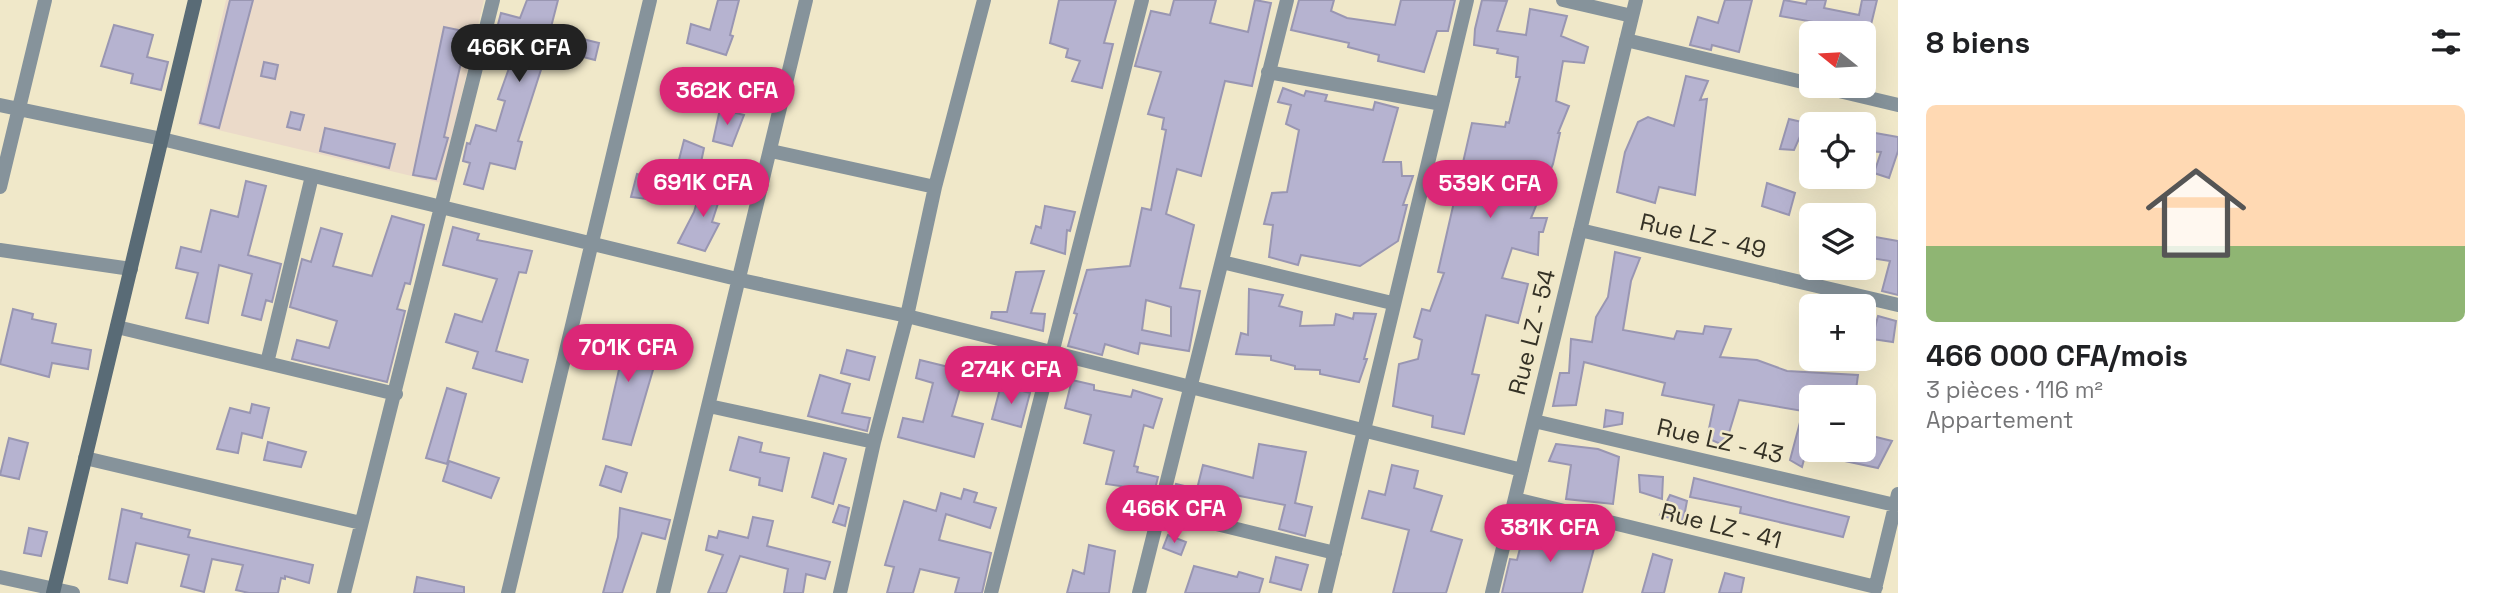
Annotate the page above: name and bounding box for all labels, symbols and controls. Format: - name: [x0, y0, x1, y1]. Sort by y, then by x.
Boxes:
- north arrow: [1799, 21, 1876, 98]
- map controls: [1799, 21, 1876, 462]
- text: 8 biens: [1926, 23, 2030, 62]
- icon: filters: [2427, 23, 2465, 61]
- pin: 466K CFA: [447, 24, 591, 84]
- text: 466K CFA: [467, 32, 571, 62]
- pin: 362K CFA: [655, 68, 799, 127]
- text: 362K CFA: [676, 75, 778, 105]
- button: locate: [1799, 112, 1876, 189]
- icon: home: [2133, 150, 2259, 276]
- pin: 691K CFA: [631, 160, 775, 219]
- pin: 539K CFA: [1418, 160, 1562, 220]
- text: 691K CFA: [653, 167, 753, 197]
- text: 539K CFA: [1439, 168, 1541, 198]
- button: layers: [1799, 203, 1876, 280]
- street label: Rue LZ - 49: [1637, 206, 1769, 265]
- street label: Rue LZ - 54: [1501, 266, 1562, 398]
- button: +: [1799, 294, 1876, 371]
- pin: 701K CFA: [556, 324, 700, 384]
- text: 701K CFA: [579, 332, 677, 362]
- text: 466 000 CFA/mois: [1926, 336, 2188, 375]
- pin: 274K CFA: [939, 346, 1083, 406]
- text: 274K CFA: [961, 354, 1061, 384]
- text: 3 pièces · 116 m²: [1926, 375, 2103, 405]
- button: −: [1799, 385, 1876, 462]
- text: Appartement: [1926, 405, 2074, 435]
- street label: Rue LZ - 43: [1654, 411, 1786, 470]
- pin: 466K CFA: [1102, 486, 1246, 545]
- text: 466K CFA: [1122, 493, 1226, 523]
- street label: Rue LZ - 41: [1657, 496, 1785, 555]
- pin: 381K CFA: [1478, 504, 1622, 564]
- text: 381K CFA: [1500, 512, 1600, 542]

